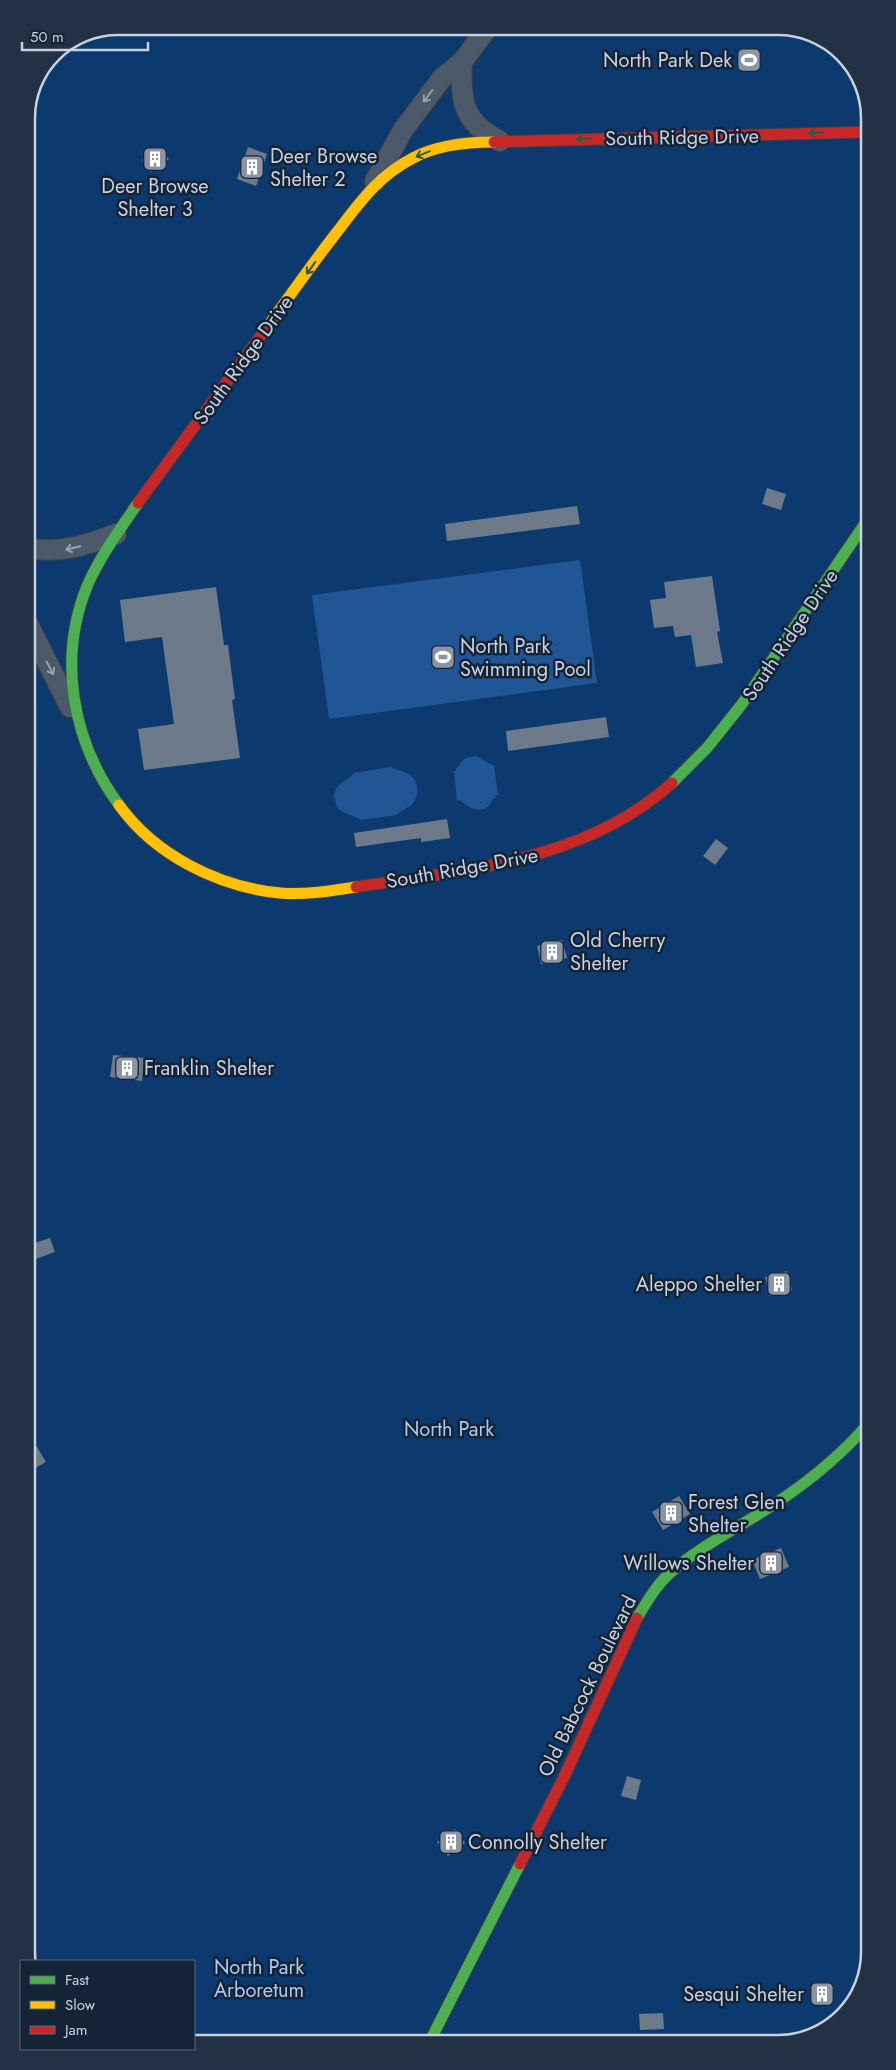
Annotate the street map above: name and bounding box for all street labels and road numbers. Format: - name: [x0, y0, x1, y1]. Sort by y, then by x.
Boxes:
- street label: South Ridge Drive: [605, 122, 759, 153]
- street label: South Ridge Drive: [187, 290, 300, 431]
- street label: South Ridge Drive: [735, 563, 845, 707]
- street label: South Ridge Drive: [384, 841, 540, 896]
- street label: Old Babcock Boulevard: [531, 1591, 644, 1782]

